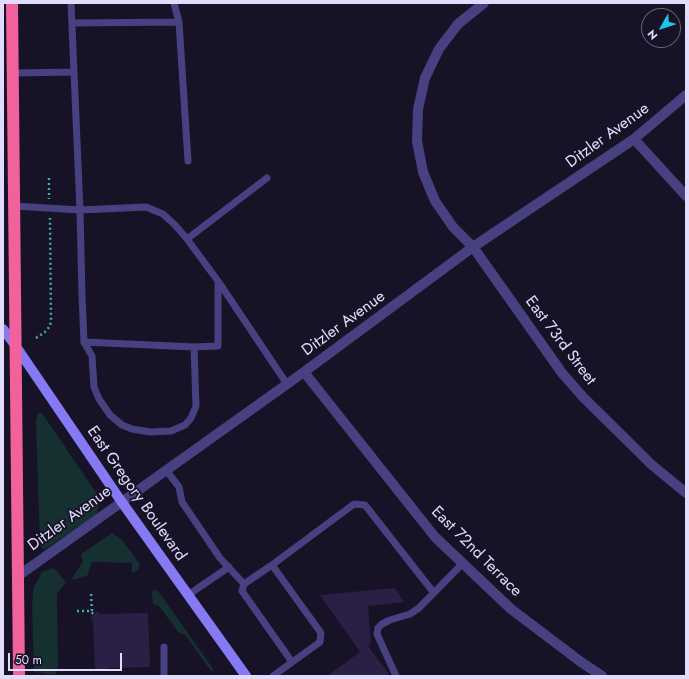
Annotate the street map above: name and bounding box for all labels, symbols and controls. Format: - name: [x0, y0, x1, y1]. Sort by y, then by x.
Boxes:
- north arrow: [641, 8, 681, 48]
- text: N: [643, 27, 661, 43]
- street label: Ditzler Avenue: [563, 99, 653, 173]
- street label: Ditzler Avenue: [299, 287, 389, 361]
- street label: East 73rd Street: [520, 293, 600, 389]
- street label: East Gregory Boulevard: [82, 423, 190, 565]
- street label: Ditzler Avenue: [25, 482, 115, 556]
- street label: East 72nd Terrace: [427, 503, 525, 601]
- scale bar: [10, 645, 124, 671]
- text: 50 m: [15, 651, 42, 669]

